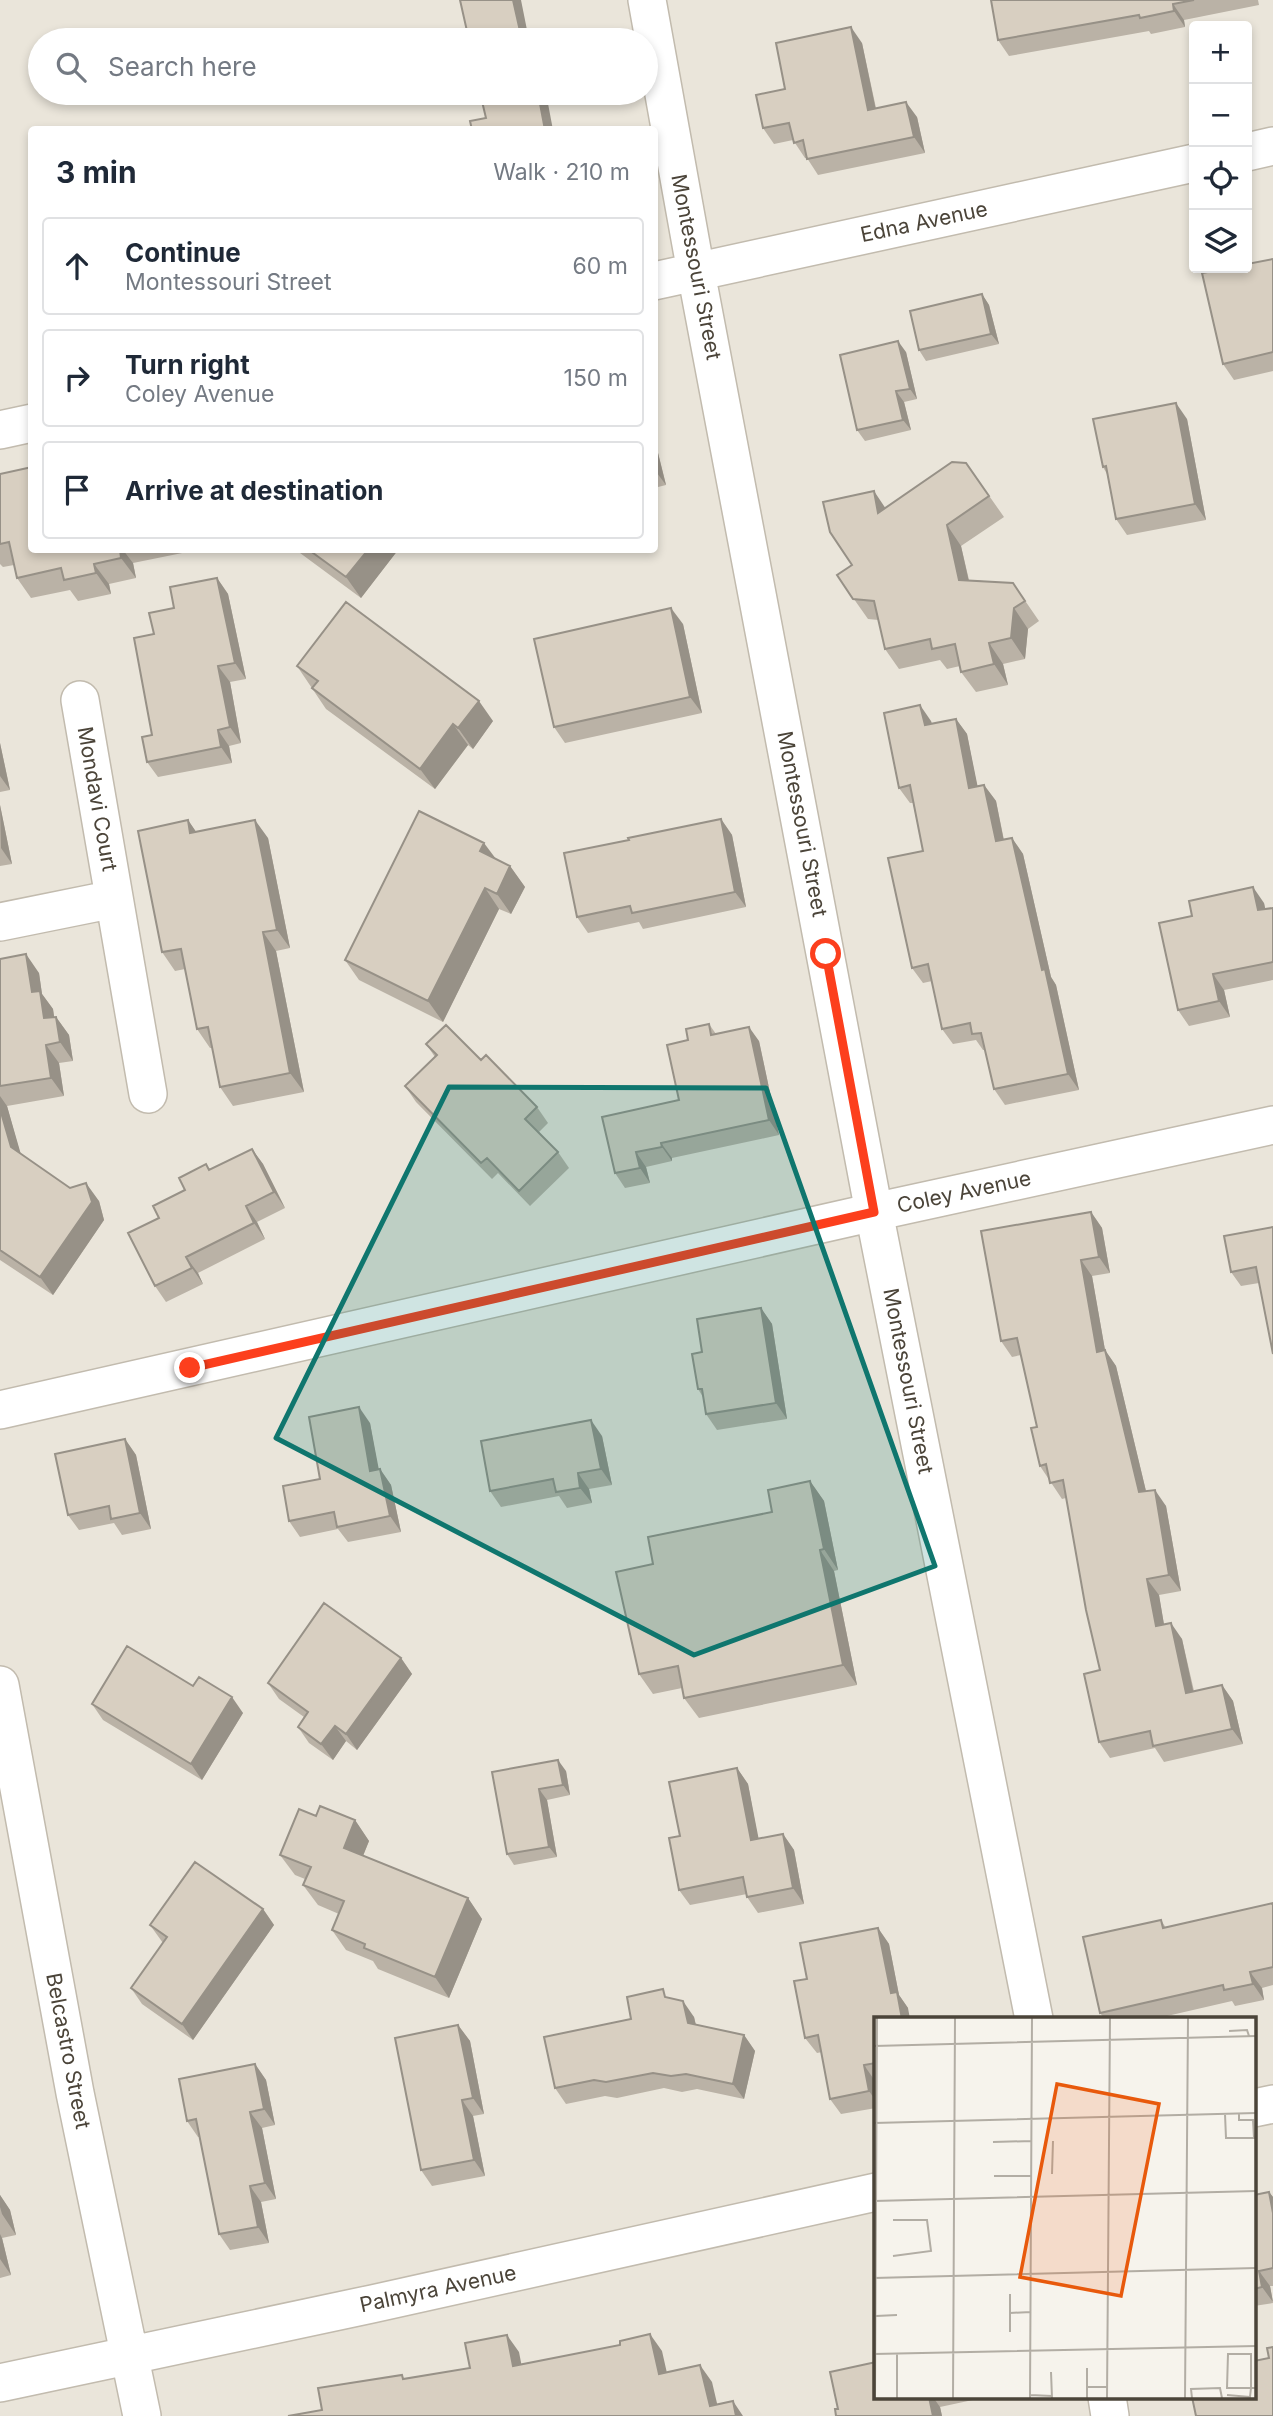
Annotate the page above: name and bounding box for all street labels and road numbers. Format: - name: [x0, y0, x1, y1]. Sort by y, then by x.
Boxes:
- street label: Montessouri Street: [666, 172, 727, 362]
- street label: Edna Avenue: [858, 196, 990, 247]
- street label: Mondavi Court: [72, 725, 123, 873]
- street label: Montessouri Street: [772, 729, 833, 919]
- street label: Coley Avenue: [895, 1165, 1033, 1218]
- street label: Montessouri Street: [878, 1286, 939, 1476]
- street label: Belcastro Street: [41, 1971, 96, 2131]
- street label: Palmyra Avenue: [357, 2260, 519, 2317]

